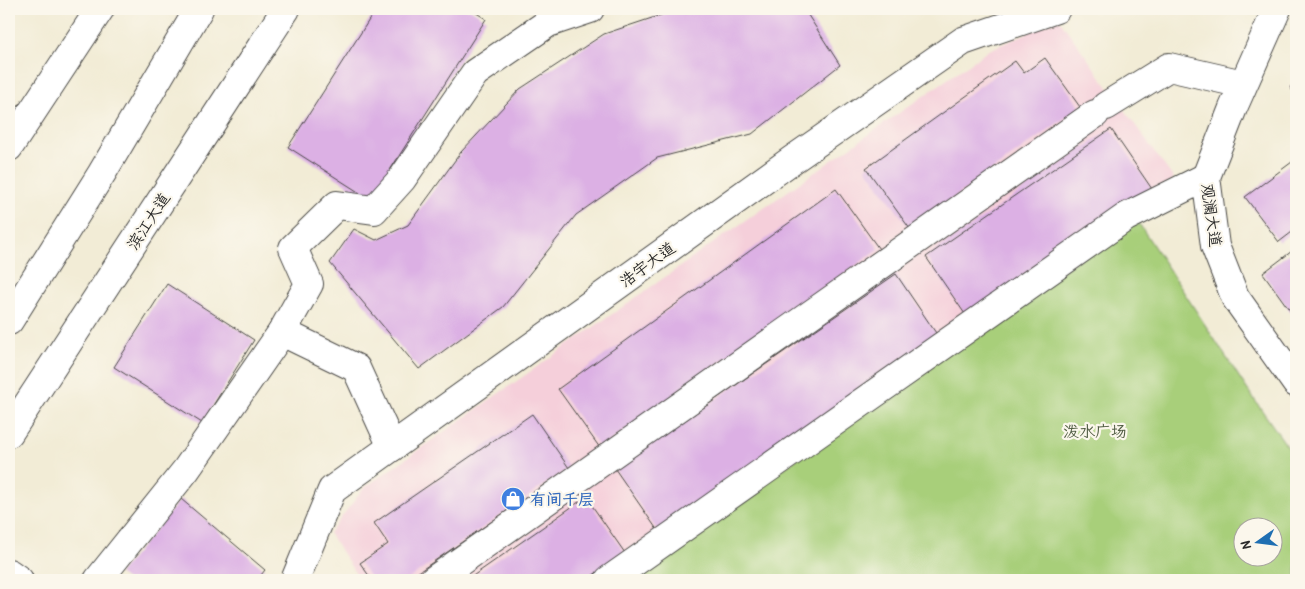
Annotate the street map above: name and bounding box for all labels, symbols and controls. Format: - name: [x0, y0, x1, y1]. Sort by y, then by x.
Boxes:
- street label: 观澜大道: [1197, 182, 1227, 248]
- street label: 滨江大道: [121, 188, 175, 254]
- street label: 浩宇大道: [615, 236, 679, 292]
- park label: 泼水广场: [1063, 420, 1127, 442]
- shop icon: 有间千层: [500, 486, 526, 512]
- place label: 有间千层: [530, 488, 594, 510]
- north arrow: [1232, 516, 1282, 566]
- text: N: [1235, 539, 1255, 551]

